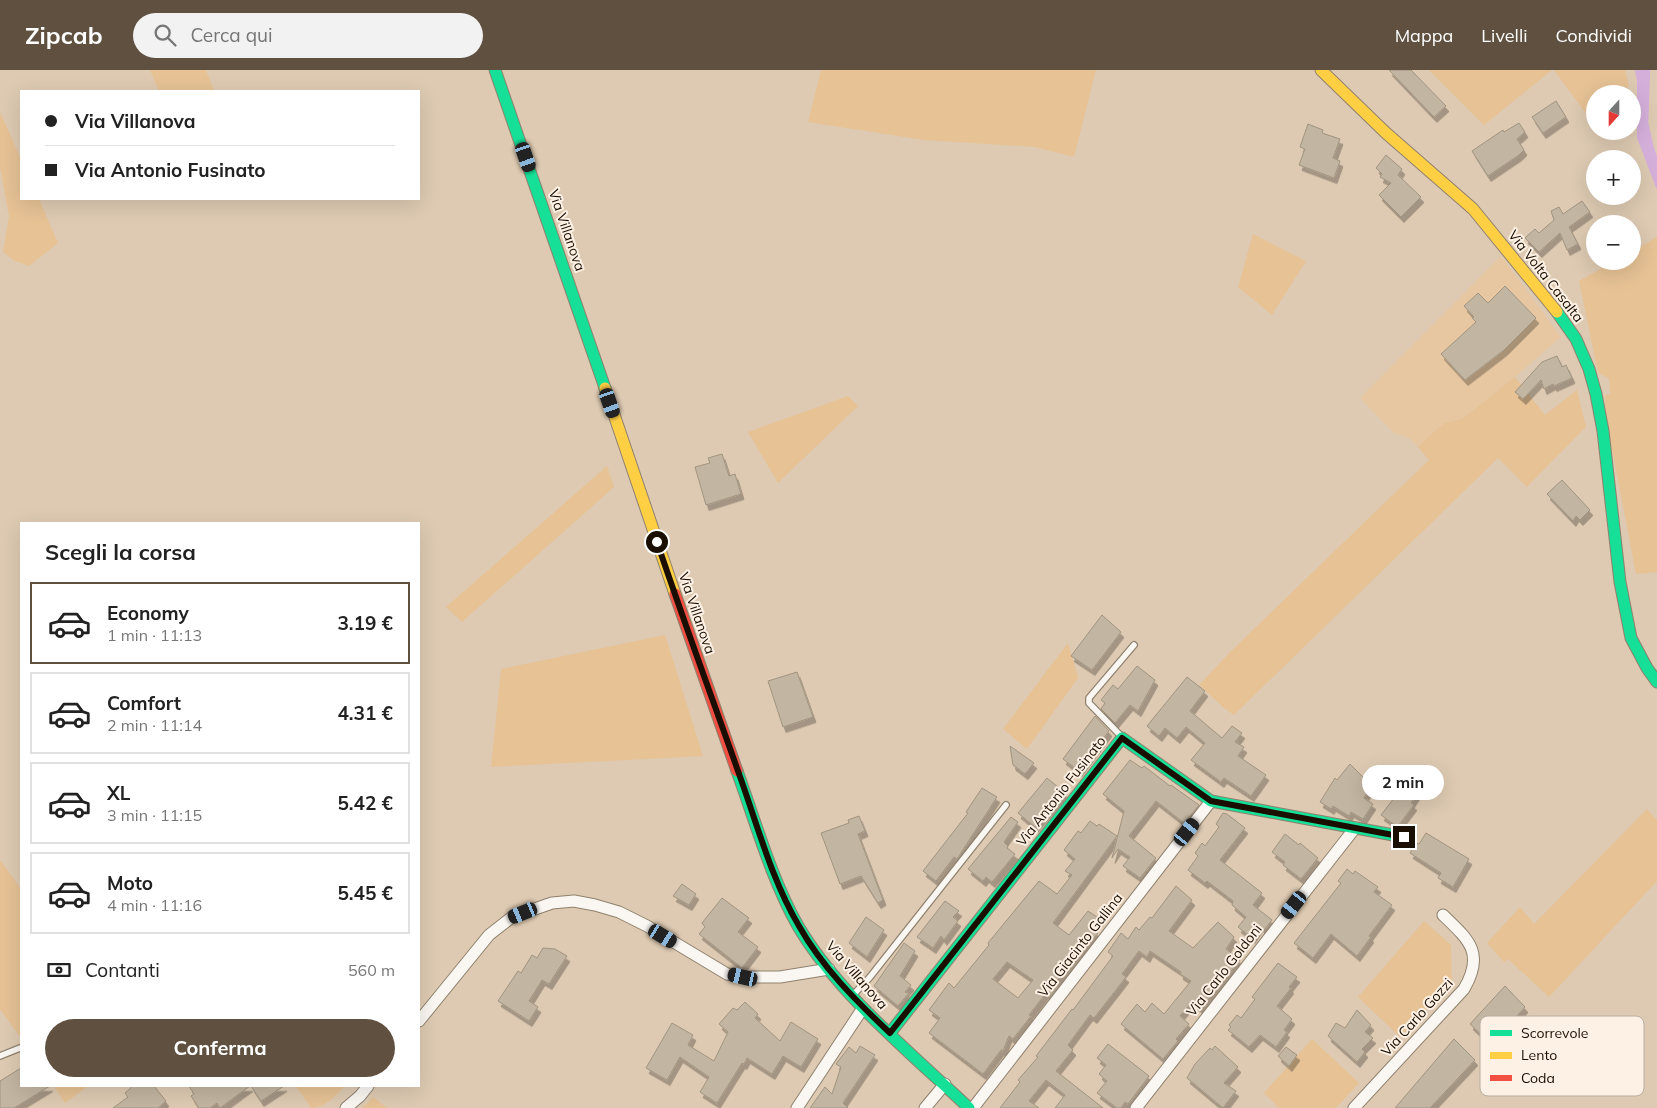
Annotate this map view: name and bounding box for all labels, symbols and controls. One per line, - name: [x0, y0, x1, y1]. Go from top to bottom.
- search box: [133, 13, 483, 58]
- text: Zipcab: [25, 20, 103, 50]
- icon: search: [151, 21, 179, 49]
- text: Cerca qui: [191, 23, 273, 47]
- text: Mappa: [1395, 24, 1453, 47]
- text: Livelli: [1481, 24, 1527, 47]
- text: Condividi: [1555, 24, 1632, 47]
- north arrow: [1586, 85, 1641, 140]
- map controls: [1586, 85, 1641, 270]
- text: Via Villanova: [75, 109, 195, 133]
- car: [514, 140, 537, 174]
- button: +: [1586, 150, 1641, 205]
- text: Via Antonio Fusinato: [75, 158, 266, 182]
- street label: Via Villanova: [545, 187, 589, 273]
- button: −: [1586, 215, 1641, 270]
- street label: Via Volta Casalta: [1504, 226, 1588, 326]
- car: [598, 386, 621, 420]
- route start: [646, 531, 668, 553]
- text: Scegli la corsa: [45, 538, 196, 566]
- street label: Via Villanova: [675, 570, 719, 656]
- icon: car: [47, 601, 92, 646]
- text: Economy: [107, 601, 189, 625]
- text: 3.19 €: [337, 611, 393, 635]
- text: 1 min · 11:13: [107, 625, 202, 645]
- icon: car: [47, 691, 92, 736]
- text: Comfort: [107, 691, 181, 715]
- text: 4.31 €: [337, 701, 393, 725]
- text: 2 min · 11:14: [107, 715, 202, 735]
- street label: Via Antonio Fusinato: [1012, 732, 1110, 850]
- callout: 2 min: [1363, 764, 1445, 800]
- text: 2 min: [1382, 772, 1424, 792]
- icon: car: [47, 781, 92, 826]
- text: XL: [107, 781, 130, 805]
- text: 5.42 €: [337, 791, 393, 815]
- text: 3 min · 11:15: [107, 805, 202, 825]
- car: [1171, 816, 1202, 848]
- route end: [1393, 826, 1415, 848]
- icon: car: [47, 871, 92, 916]
- text: Moto: [107, 871, 153, 895]
- text: 5.45 €: [337, 881, 393, 905]
- street label: Via Giacinto Gallina: [1034, 889, 1126, 1001]
- car: [1278, 889, 1309, 921]
- text: 4 min · 11:16: [107, 895, 202, 915]
- car: [506, 900, 539, 926]
- street label: Via Carlo Goldoni: [1182, 920, 1266, 1020]
- car: [646, 922, 679, 950]
- street label: Via Villanova: [822, 937, 892, 1013]
- icon: cash: [45, 956, 73, 984]
- text: Contanti: [85, 958, 160, 982]
- text: 560 m: [348, 960, 395, 980]
- car: [726, 966, 759, 988]
- street label: Via Carlo Gozzi: [1377, 974, 1457, 1060]
- legend: [1480, 1016, 1644, 1096]
- button: Conferma: [45, 1019, 395, 1077]
- text: Scorrevole: [1521, 1024, 1588, 1042]
- text: Lento: [1521, 1046, 1557, 1064]
- text: Coda: [1521, 1069, 1555, 1087]

